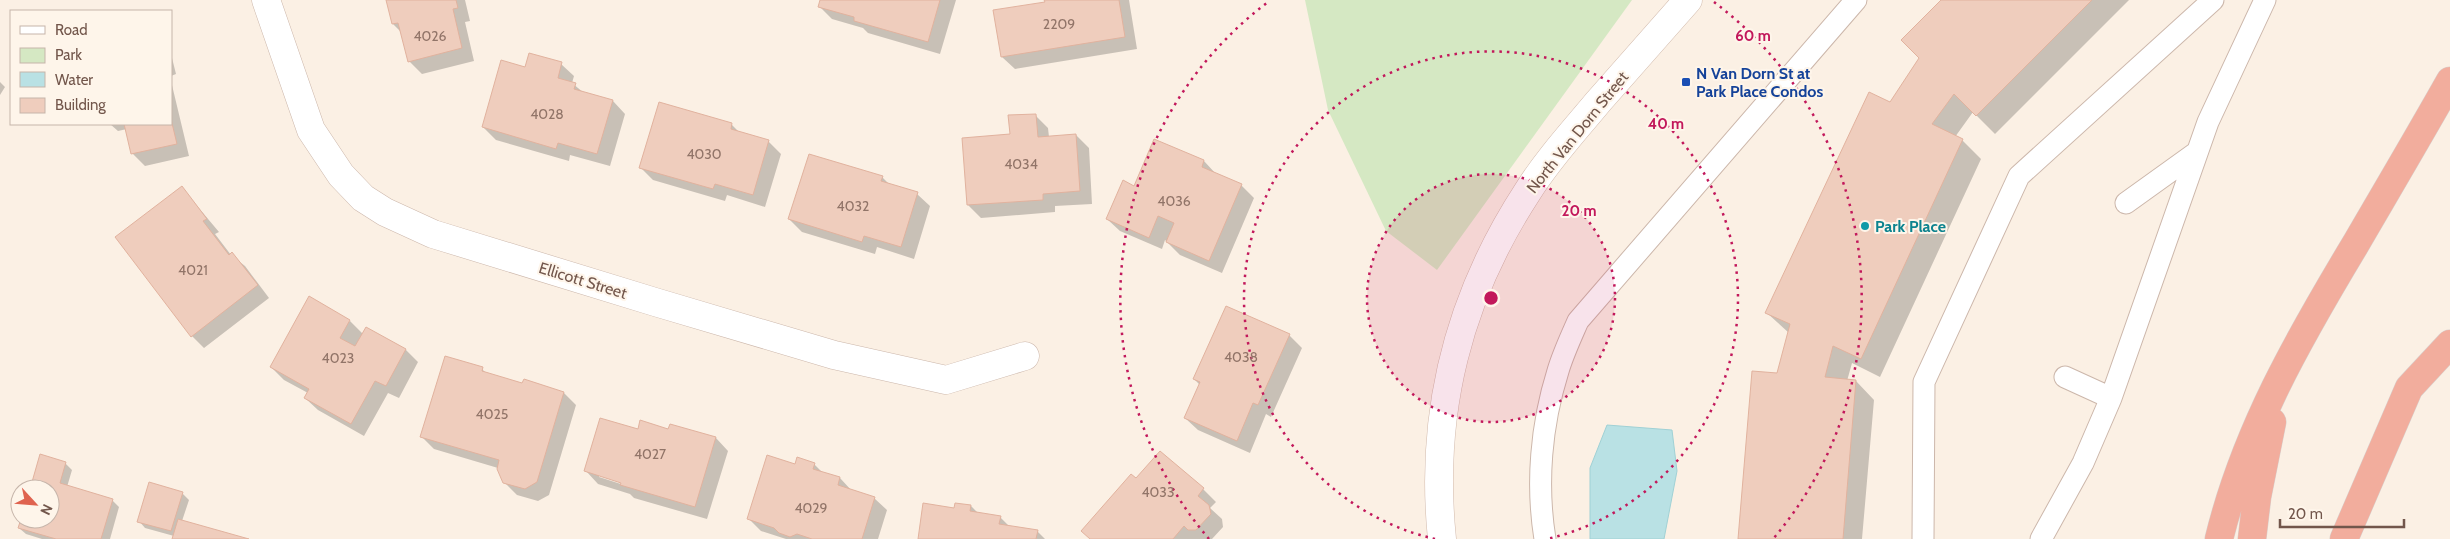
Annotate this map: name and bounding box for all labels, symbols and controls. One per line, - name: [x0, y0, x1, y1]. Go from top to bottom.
- legend: [10, 10, 172, 125]
- house number: 2209: [1043, 15, 1075, 33]
- text: Road: [55, 21, 88, 39]
- house number: 4026: [413, 27, 447, 45]
- text: 60 m: [1735, 27, 1771, 45]
- text: Park: [55, 46, 82, 64]
- place label: N Van Dorn St at Park Place Condos: [1696, 64, 1823, 101]
- street label: North Van Dorn Street: [1523, 67, 1633, 197]
- text: Water: [55, 71, 93, 89]
- marker: N Van Dorn St at Park Place Condos: [1680, 76, 1692, 88]
- text: Building: [55, 96, 106, 114]
- house number: 4028: [530, 105, 564, 123]
- text: 40 m: [1648, 115, 1684, 133]
- house number: 4030: [686, 145, 722, 163]
- house number: 4034: [1004, 155, 1038, 173]
- house number: 4036: [1157, 192, 1191, 210]
- house number: 4032: [837, 197, 869, 215]
- text: 20 m: [1562, 202, 1596, 220]
- place label: Park Place: [1875, 217, 1946, 236]
- marker: Park Place: [1859, 220, 1871, 232]
- street label: Ellicott Street: [536, 258, 630, 303]
- house number: 4021: [178, 261, 208, 279]
- centre of rings: [1482, 289, 1500, 307]
- house number: 4038: [1224, 348, 1258, 366]
- house number: 4023: [322, 349, 354, 367]
- house number: 4025: [476, 405, 508, 423]
- house number: 4027: [634, 445, 666, 463]
- north arrow: [10, 479, 60, 529]
- house number: 4033: [1141, 483, 1175, 501]
- scale bar: [2280, 496, 2404, 528]
- house number: 4029: [794, 499, 828, 517]
- text: N: [36, 501, 57, 518]
- text: 20 m: [2288, 505, 2323, 523]

